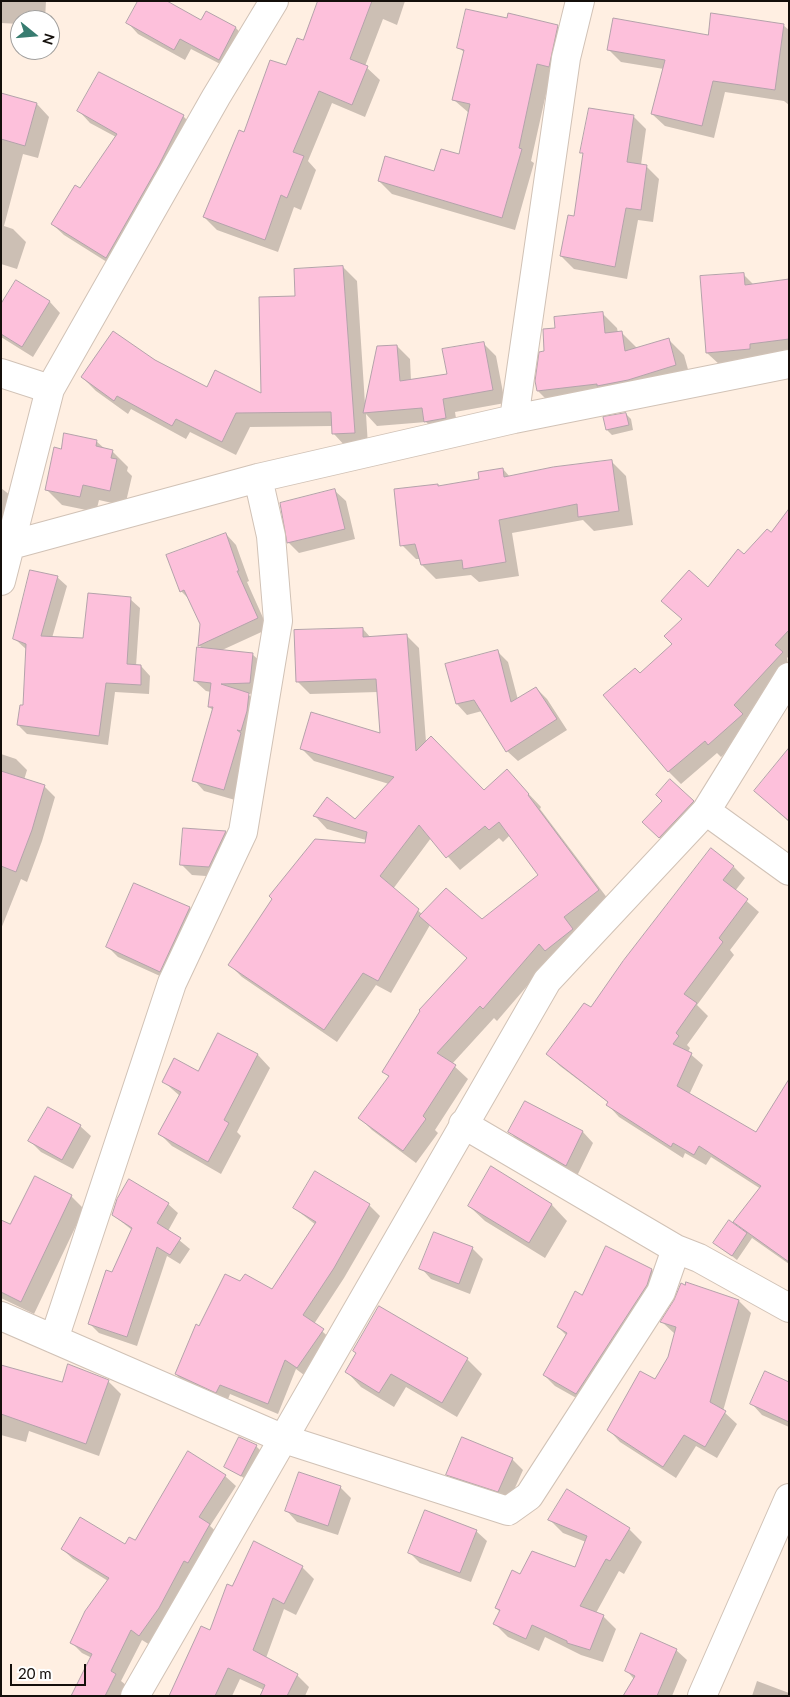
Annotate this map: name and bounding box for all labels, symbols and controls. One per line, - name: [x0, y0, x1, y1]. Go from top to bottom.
- north arrow: [10, 10, 60, 60]
- text: N: [39, 32, 59, 47]
- scale bar: [12, 1654, 89, 1686]
- text: 20 m: [18, 1664, 52, 1682]

